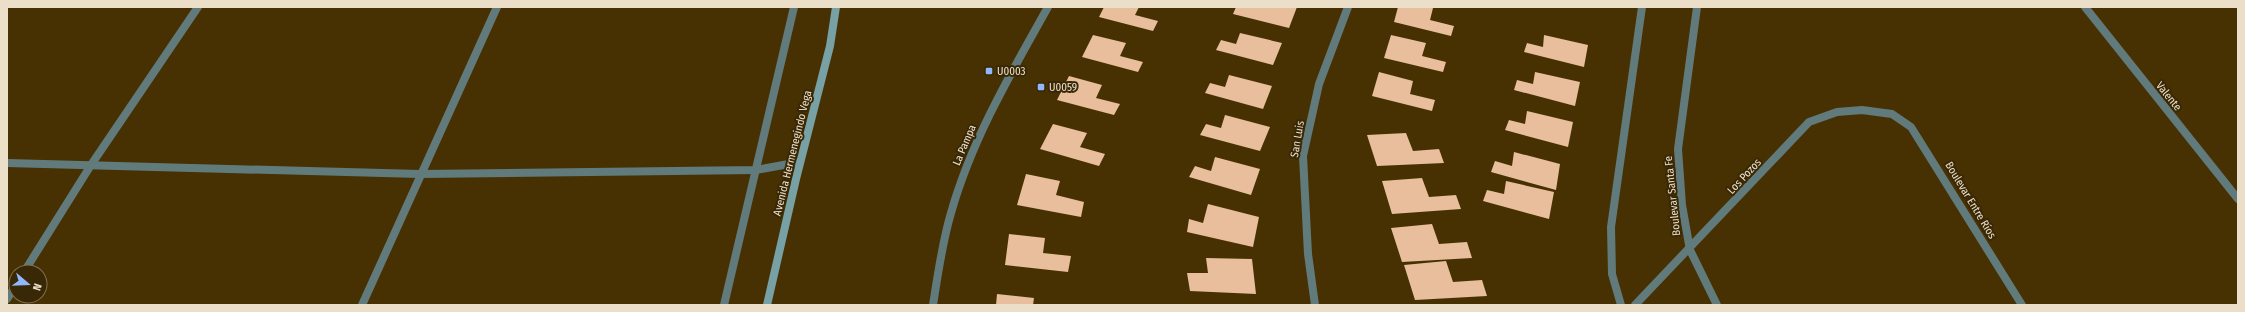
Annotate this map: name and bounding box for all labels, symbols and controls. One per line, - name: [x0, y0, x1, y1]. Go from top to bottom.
- place label: U0003: [997, 65, 1026, 78]
- marker: U0003: [984, 66, 994, 76]
- street label: Valente: [2153, 79, 2184, 113]
- place label: U0059: [1049, 81, 1077, 94]
- marker: U0059: [1036, 82, 1046, 92]
- street label: Avenida Hermenegindo Vega: [771, 89, 814, 217]
- street label: San Luis: [1288, 119, 1307, 159]
- street label: La Pampa: [950, 123, 979, 168]
- street label: Boulevar Santa Fe: [1662, 155, 1683, 237]
- street label: Los Pozos: [1725, 156, 1764, 197]
- street label: Boulevar Entre Ríos: [1942, 159, 1999, 241]
- north arrow: [8, 264, 48, 304]
- text: N: [30, 282, 44, 292]

